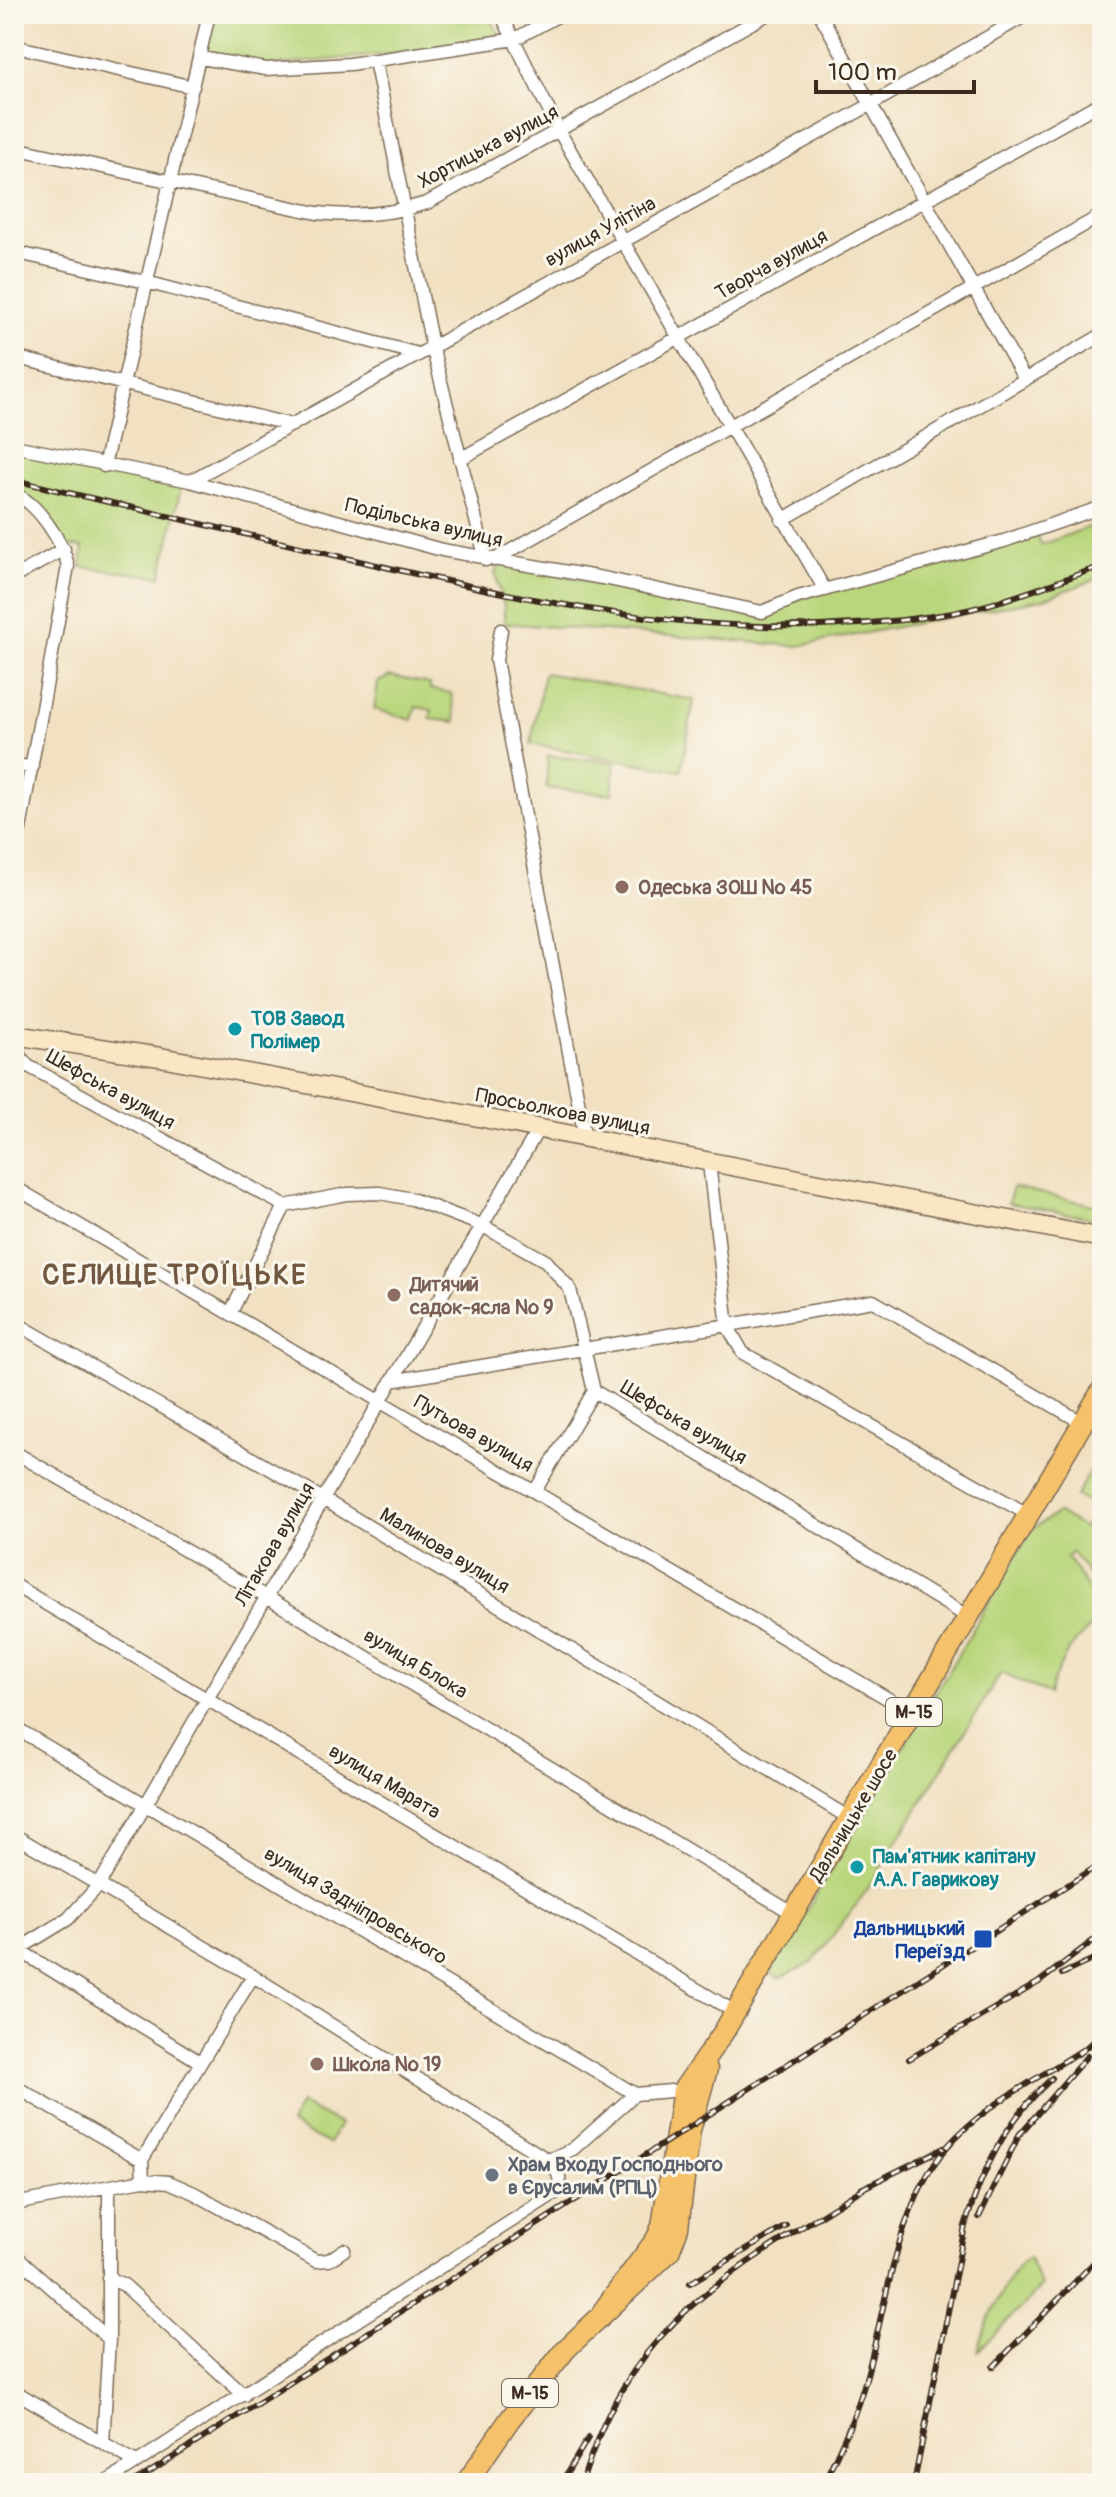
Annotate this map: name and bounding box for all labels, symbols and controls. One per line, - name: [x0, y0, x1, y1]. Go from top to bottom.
- scale bar: [816, 44, 974, 94]
- text: 100 m: [828, 58, 897, 87]
- street label: Хортицька вулиця: [414, 99, 563, 194]
- street label: вулиця Улітіна: [540, 191, 660, 272]
- street label: Творча вулиця: [711, 223, 832, 306]
- street label: Подільська вулиця: [343, 492, 505, 553]
- place label: Одеська ЗОШ № 45: [638, 875, 812, 900]
- marker: Одеська ЗОШ № 45: [613, 878, 631, 896]
- place label: ТОВ Завод Полімер: [250, 1006, 345, 1054]
- marker: ТОВ Завод Полімер: [226, 1020, 244, 1038]
- street label: Шефська вулиця: [42, 1044, 180, 1135]
- street label: Просьолкова вулиця: [474, 1082, 652, 1141]
- district label: СЕЛИЩЕ ТРОЇЦЬКЕ: [42, 1258, 308, 1293]
- place label: Дитячий садок-ясла № 9: [409, 1272, 554, 1320]
- marker: Дитячий садок-ясла № 9: [385, 1286, 403, 1304]
- street label: Шефська вулиця: [616, 1375, 752, 1470]
- street label: Путьова вулиця: [410, 1389, 538, 1478]
- street label: Літакова вулиця: [228, 1478, 320, 1612]
- street label: Малинова вулиця: [375, 1502, 514, 1599]
- street label: вулиця Блока: [359, 1623, 472, 1704]
- road number: М-15: [886, 1698, 942, 1726]
- street label: вулиця Марата: [324, 1738, 445, 1825]
- street label: Дальницьке шосе: [803, 1744, 903, 1887]
- street label: вулиця Задніпровського: [260, 1841, 452, 1970]
- place label: Пам'ятник капітану А.А. Гаврикову: [873, 1844, 1036, 1892]
- marker: Пам'ятник капітану А.А. Гаврикову: [848, 1858, 866, 1876]
- place label: Дальницький Переїзд: [854, 1916, 966, 1964]
- marker: Дальницький Переїзд: [972, 1928, 994, 1950]
- place label: Школа № 19: [332, 2052, 441, 2077]
- marker: Школа № 19: [308, 2055, 326, 2073]
- place label: Храм Входу Господнього в Єрусалим (РПЦ): [508, 2152, 723, 2200]
- marker: Храм Входу Господнього в Єрусалим (РПЦ): [483, 2166, 501, 2184]
- road number: М-15: [502, 2379, 558, 2407]

